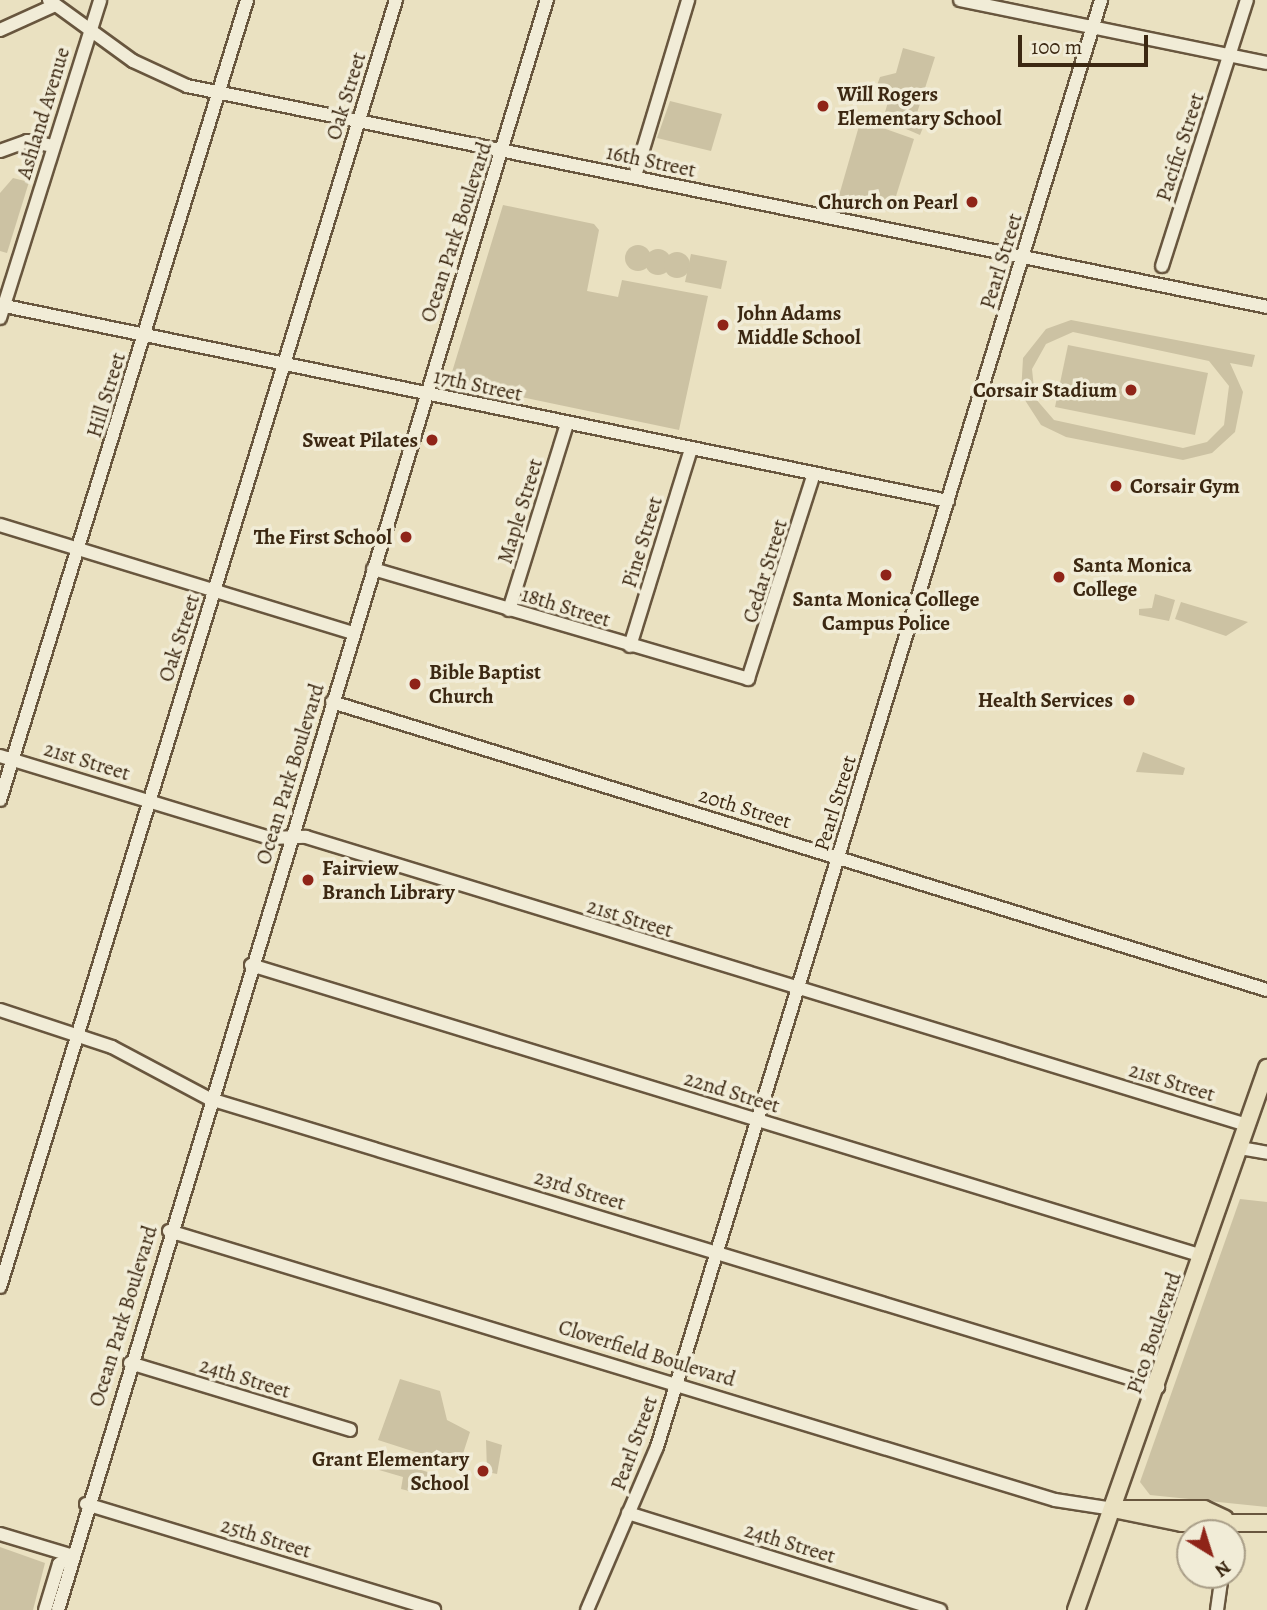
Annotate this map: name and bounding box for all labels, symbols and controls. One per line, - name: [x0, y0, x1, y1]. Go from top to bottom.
- scale bar: [1022, 21, 1152, 65]
- text: 100 m: [1031, 33, 1082, 61]
- street label: Ashland Avenue: [11, 44, 75, 182]
- street label: Oak Street: [321, 49, 371, 143]
- place label: Will Rogers Elementary School: [837, 81, 1002, 131]
- street label: Pacific Street: [1151, 89, 1209, 205]
- marker: Will Rogers Elementary School: [815, 98, 831, 114]
- street label: Ocean Park Boulevard: [415, 139, 497, 325]
- street label: 16th Street: [604, 139, 698, 183]
- place label: Church on Pearl: [818, 189, 958, 215]
- marker: Church on Pearl: [964, 194, 980, 210]
- street label: Pearl Street: [975, 210, 1027, 312]
- place label: John Adams Middle School: [737, 300, 861, 350]
- marker: John Adams Middle School: [715, 317, 731, 333]
- street label: Hill Street: [81, 349, 131, 441]
- street label: 17th Street: [431, 363, 525, 407]
- place label: Corsair Stadium: [973, 377, 1117, 403]
- marker: Corsair Stadium: [1123, 382, 1139, 398]
- place label: Sweat Pilates: [302, 427, 418, 453]
- marker: Sweat Pilates: [424, 432, 440, 448]
- street label: Maple Street: [492, 455, 548, 567]
- place label: Corsair Gym: [1130, 473, 1240, 499]
- marker: Corsair Gym: [1108, 478, 1124, 494]
- street label: Pine Street: [616, 493, 668, 591]
- street label: Cedar Street: [737, 516, 793, 626]
- place label: The First School: [254, 524, 392, 550]
- marker: The First School: [398, 529, 414, 545]
- place label: Santa Monica College: [1073, 552, 1192, 602]
- marker: Santa Monica College Campus Police: [878, 567, 894, 583]
- marker: Santa Monica College: [1051, 569, 1067, 585]
- street label: 18th Street: [519, 582, 613, 632]
- place label: Santa Monica College Campus Police: [793, 586, 979, 636]
- street label: Oak Street: [153, 591, 205, 685]
- place label: Bible Baptist Church: [429, 659, 541, 709]
- marker: Bible Baptist Church: [407, 676, 423, 692]
- street label: Ocean Park Boulevard: [250, 680, 330, 868]
- place label: Health Services: [978, 687, 1113, 713]
- marker: Health Services: [1119, 690, 1139, 710]
- street label: 21st Street: [41, 736, 133, 786]
- street label: Pearl Street: [809, 752, 861, 854]
- street label: 20th Street: [696, 782, 794, 834]
- place label: Fairview Branch Library: [322, 855, 455, 905]
- marker: Fairview Branch Library: [300, 872, 316, 888]
- street label: 21st Street: [584, 893, 676, 943]
- street label: 21st Street: [1126, 1057, 1218, 1107]
- street label: 22nd Street: [681, 1066, 783, 1118]
- street label: 23rd Street: [532, 1164, 628, 1216]
- street label: Ocean Park Boulevard: [83, 1222, 163, 1410]
- street label: Pico Boulevard: [1121, 1269, 1187, 1397]
- street label: Cloverfield Boulevard: [555, 1314, 739, 1392]
- street label: 24th Street: [197, 1352, 293, 1404]
- street label: Pearl Street: [605, 1392, 663, 1494]
- place label: Grant Elementary School: [312, 1446, 469, 1496]
- marker: Grant Elementary School: [475, 1463, 491, 1479]
- street label: 25th Street: [218, 1512, 314, 1564]
- street label: 24th Street: [742, 1517, 838, 1569]
- north arrow: [1176, 1519, 1246, 1589]
- text: N: [1209, 1554, 1236, 1583]

